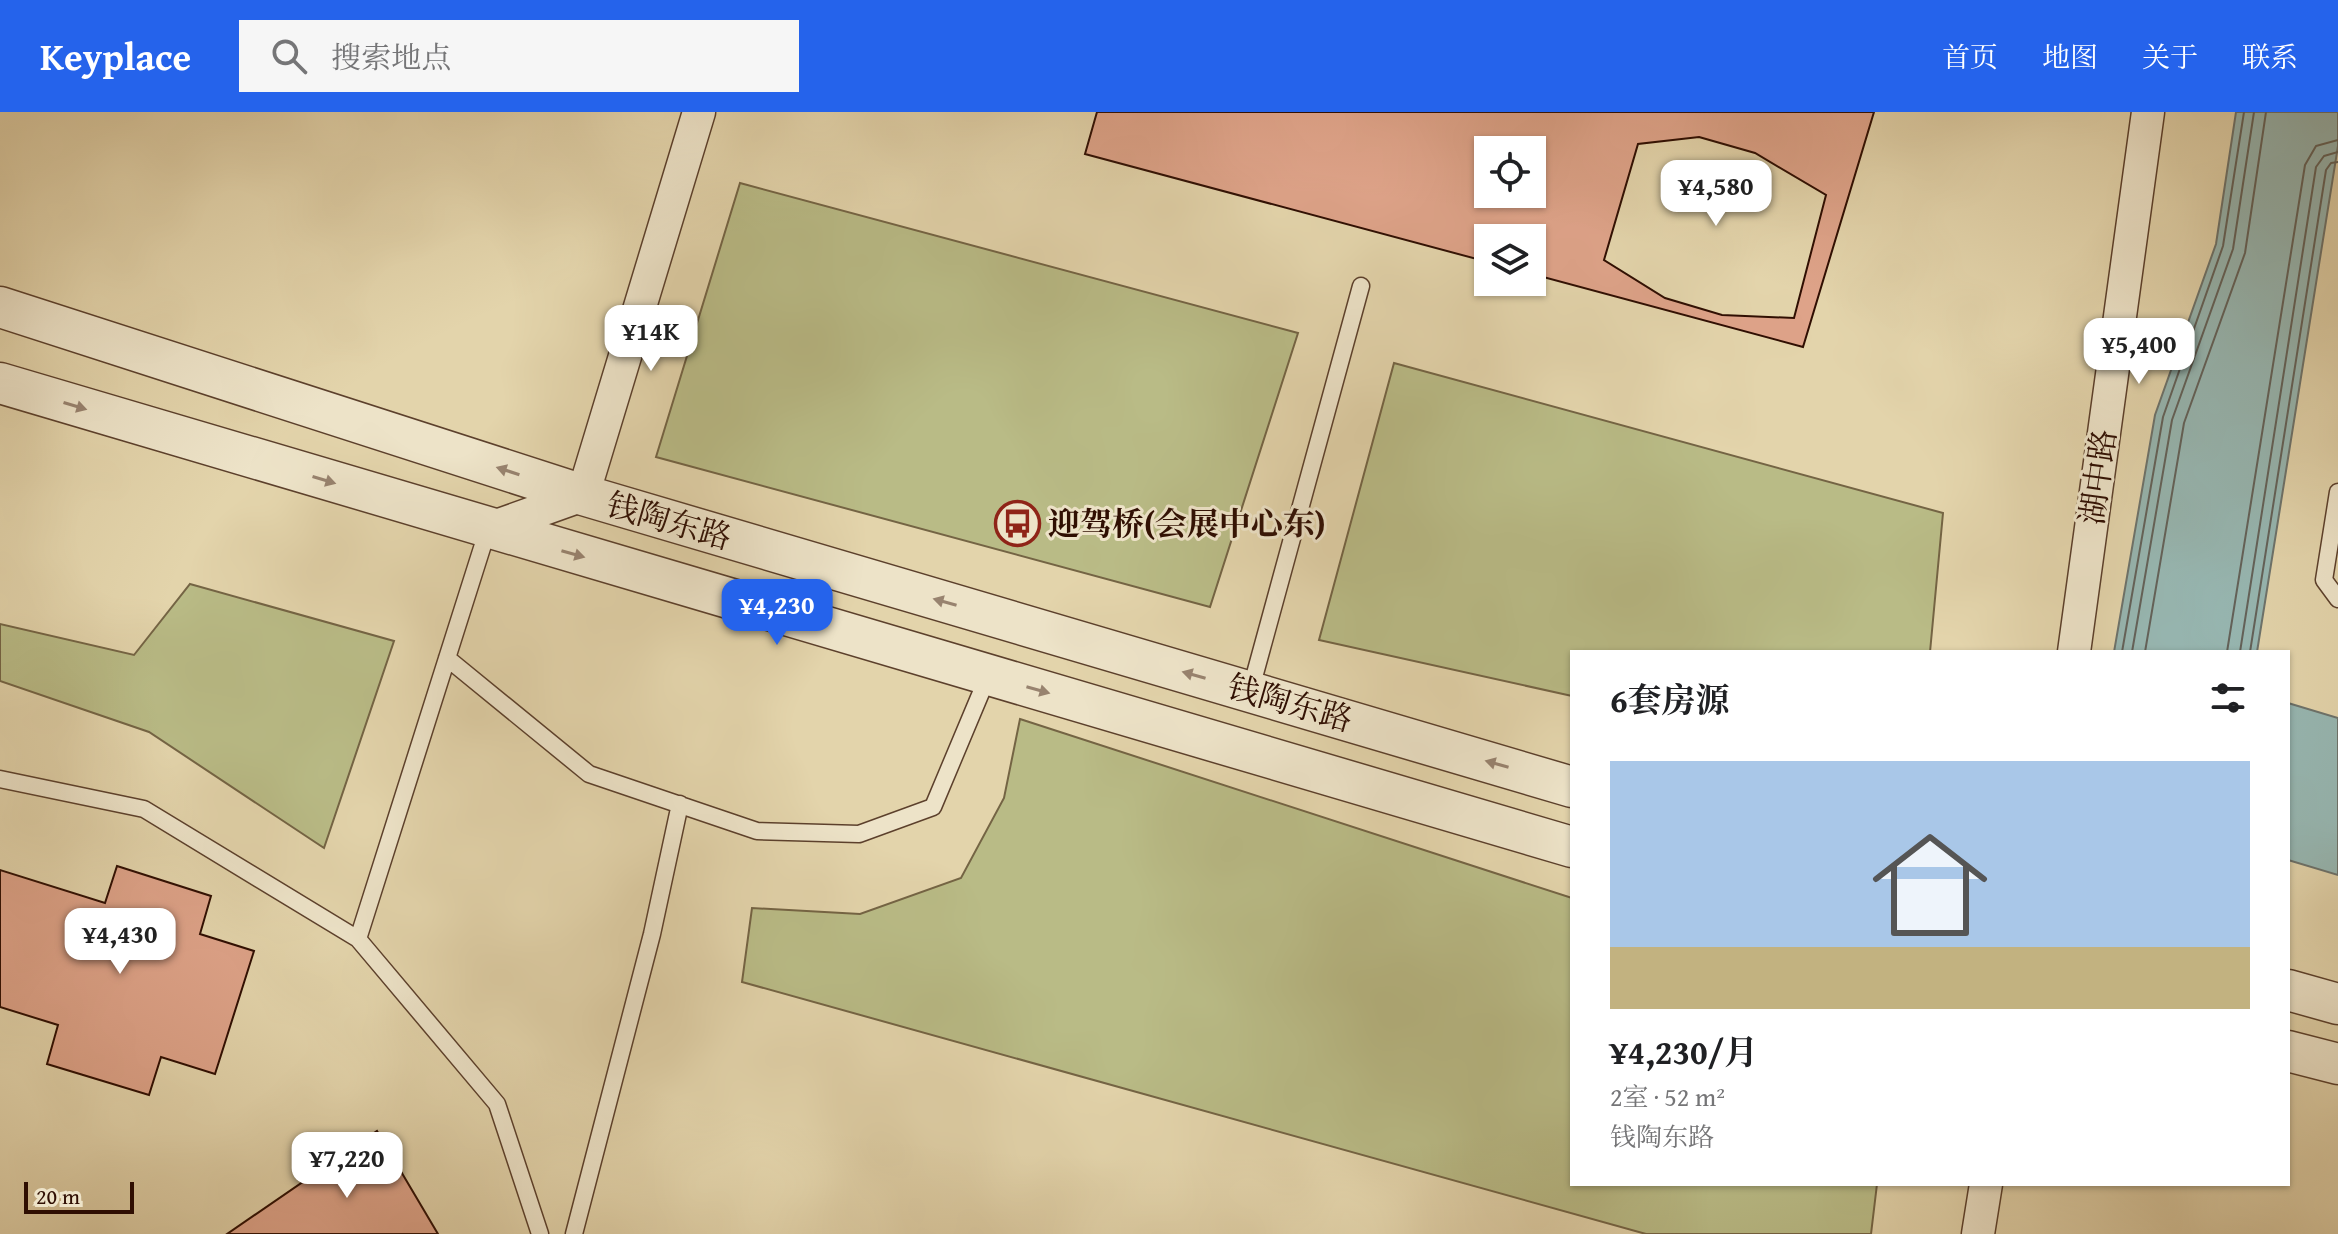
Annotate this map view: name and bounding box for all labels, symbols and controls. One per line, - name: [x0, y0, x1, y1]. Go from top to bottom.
- search box: [239, 20, 799, 92]
- text: Keyplace: [40, 28, 191, 84]
- icon: search: [267, 34, 311, 78]
- text: 搜索地点: [331, 35, 451, 79]
- text: 首页: [1942, 36, 1998, 77]
- text: 地图: [2042, 36, 2098, 77]
- text: 关于: [2142, 36, 2198, 77]
- text: 联系: [2242, 36, 2298, 77]
- map controls: [1474, 136, 1546, 296]
- button: locate: [1474, 136, 1546, 208]
- pin: ¥4,580: [1651, 160, 1781, 228]
- text: ¥4,580: [1679, 166, 1753, 205]
- button: layers: [1474, 224, 1546, 296]
- pin: ¥14K: [604, 305, 698, 373]
- text: ¥14K: [623, 311, 679, 350]
- pin: ¥5,400: [2074, 318, 2204, 386]
- text: ¥5,400: [2102, 324, 2176, 363]
- one-way arrow: [63, 400, 87, 413]
- street label: 湖中路: [2068, 426, 2127, 528]
- one-way arrow: [495, 464, 519, 477]
- one-way arrow: [312, 474, 336, 487]
- street label: 钱陶东路: [601, 480, 737, 561]
- bus stop icon: 迎驾桥(会展中心东): [993, 500, 1041, 548]
- place label: 迎驾桥(会展中心东): [1048, 500, 1326, 547]
- one-way arrow: [562, 548, 586, 561]
- pin: ¥4,230: [712, 579, 842, 647]
- text: ¥4,230: [740, 585, 814, 624]
- one-way arrow: [932, 595, 956, 608]
- street label: 钱陶东路: [1222, 662, 1358, 743]
- one-way arrow: [1182, 668, 1206, 681]
- text: 6套房源: [1610, 675, 1730, 724]
- icon: filters: [2206, 676, 2250, 720]
- one-way arrow: [1026, 684, 1050, 697]
- one-way arrow: [1485, 758, 1510, 770]
- icon: home: [1858, 813, 2002, 957]
- pin: ¥4,430: [55, 908, 185, 976]
- text: ¥4,430: [83, 914, 157, 953]
- text: ¥4,230/月: [1610, 1027, 1758, 1076]
- text: 2室 · 52 m²: [1610, 1077, 1725, 1116]
- text: 钱陶东路: [1610, 1117, 1714, 1156]
- pin: ¥7,220: [282, 1132, 412, 1200]
- text: ¥7,220: [310, 1138, 384, 1177]
- scale bar: [24, 1178, 134, 1214]
- text: 20 m: [36, 1180, 80, 1212]

